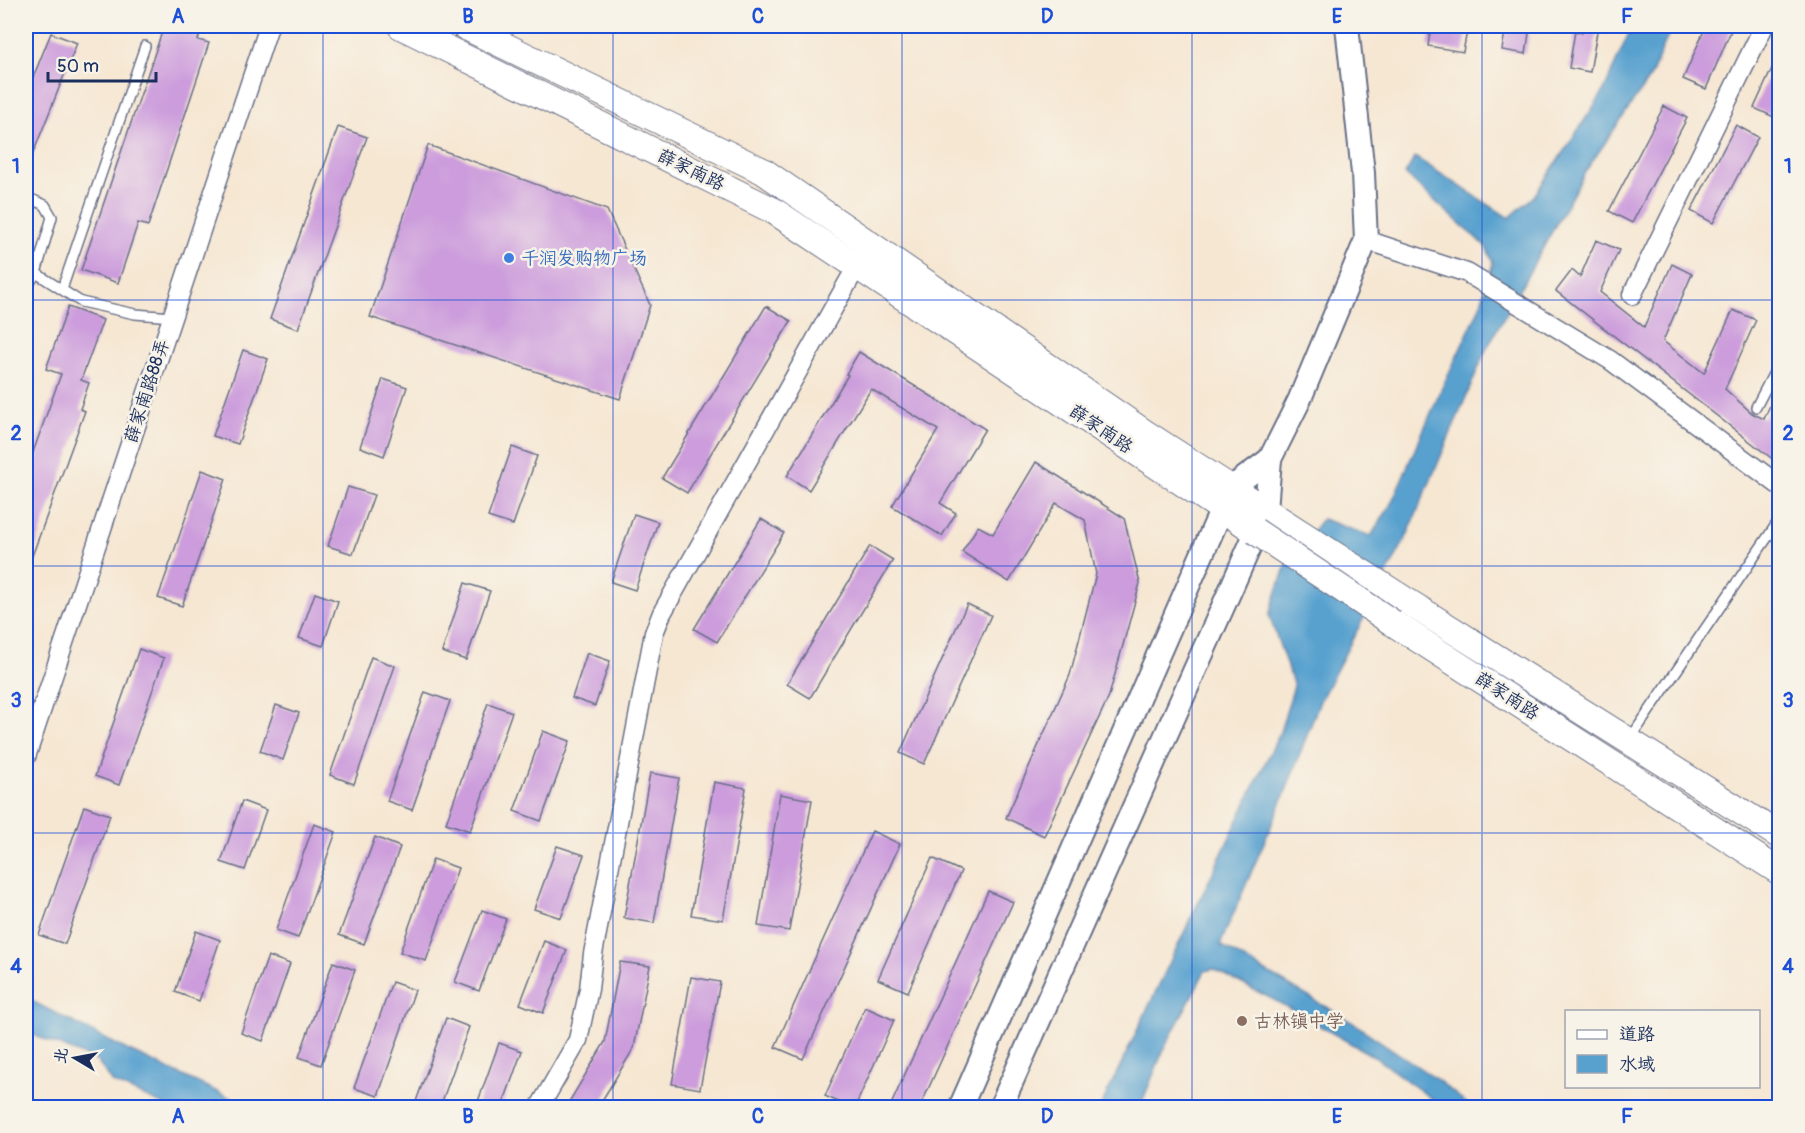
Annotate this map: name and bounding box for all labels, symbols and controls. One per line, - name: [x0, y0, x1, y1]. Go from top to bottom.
- text: A: [172, 4, 185, 29]
- text: B: [462, 4, 474, 29]
- text: C: [752, 4, 764, 29]
- text: D: [1041, 4, 1054, 29]
- text: E: [1332, 4, 1343, 29]
- text: F: [1621, 4, 1633, 29]
- scale bar: [48, 45, 156, 83]
- text: 50 m: [57, 55, 99, 78]
- street label: 薛家南路: [654, 144, 728, 196]
- text: 1: [12, 154, 20, 179]
- text: 1: [1784, 154, 1792, 179]
- place label: 千润发购物广场: [521, 247, 647, 270]
- marker: 千润发购物广场: [502, 251, 516, 265]
- street label: 薛家南路88弄: [119, 336, 175, 446]
- street label: 薛家南路: [1065, 399, 1137, 459]
- text: 2: [10, 421, 22, 446]
- text: 2: [1782, 421, 1794, 446]
- street label: 薛家南路: [1471, 667, 1543, 725]
- text: 3: [10, 688, 22, 713]
- text: 3: [1782, 688, 1794, 713]
- text: 4: [10, 954, 22, 979]
- text: 4: [1782, 954, 1794, 979]
- place label: 古林镇中学: [1254, 1010, 1344, 1033]
- legend: [1565, 1010, 1760, 1088]
- marker: 古林镇中学: [1235, 1014, 1249, 1028]
- text: 道路: [1619, 1023, 1655, 1046]
- north arrow: [45, 1028, 105, 1088]
- text: 北: [50, 1046, 72, 1065]
- text: 水域: [1619, 1053, 1655, 1076]
- text: A: [172, 1104, 185, 1129]
- text: B: [462, 1104, 474, 1129]
- text: C: [752, 1104, 764, 1129]
- text: D: [1041, 1104, 1054, 1129]
- text: E: [1332, 1104, 1343, 1129]
- text: F: [1621, 1104, 1633, 1129]

